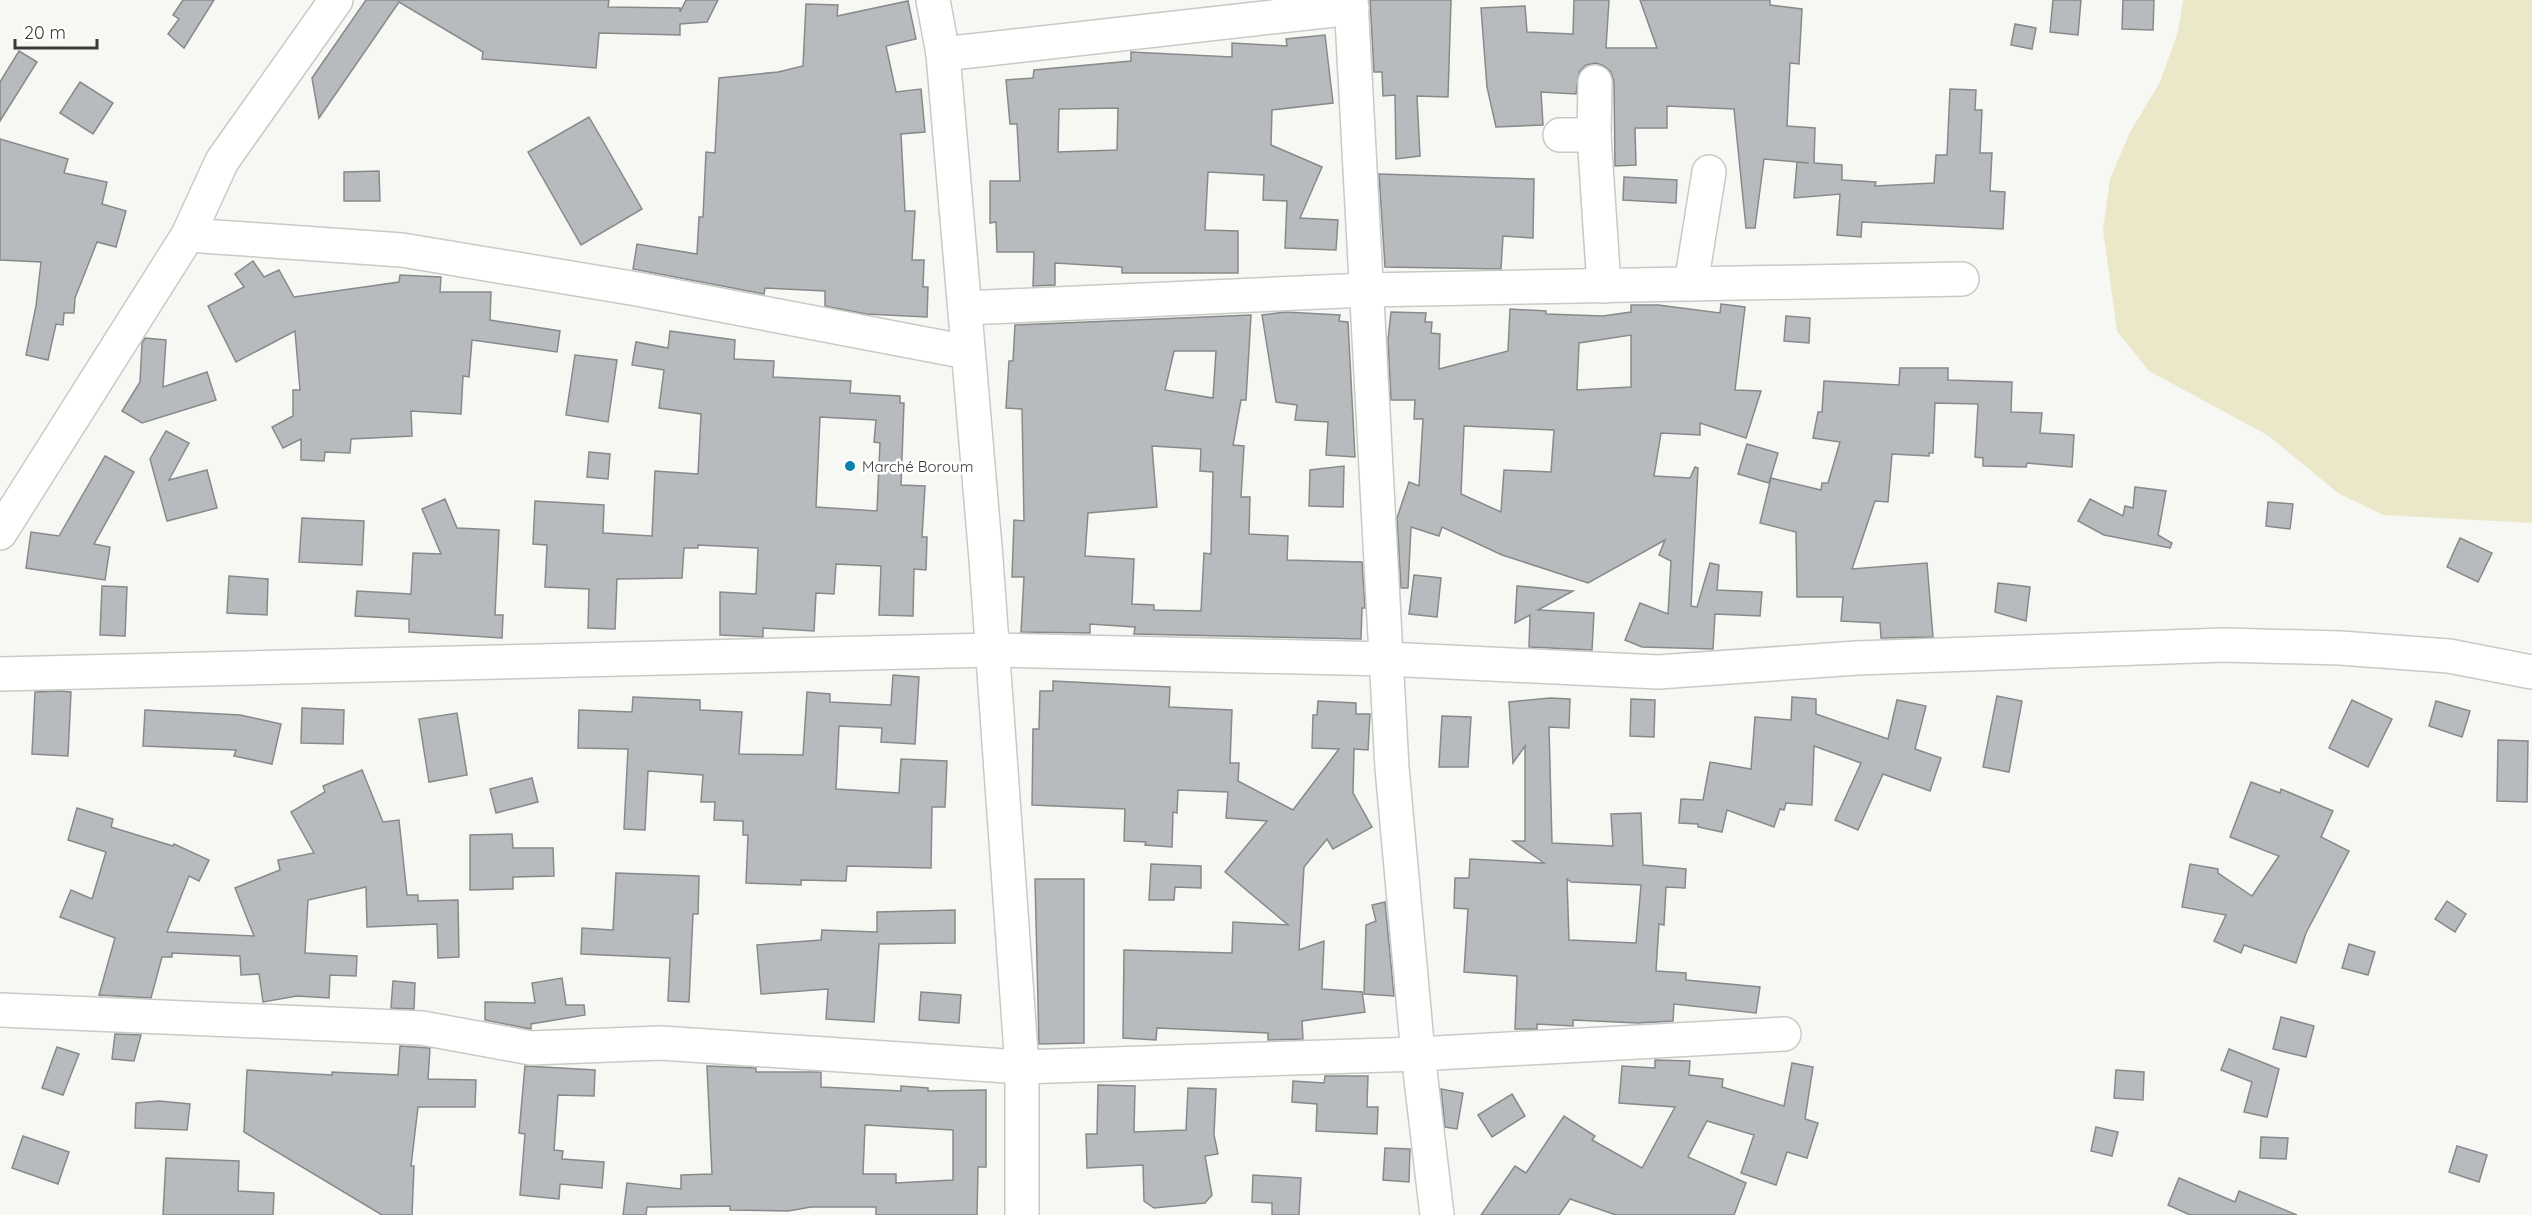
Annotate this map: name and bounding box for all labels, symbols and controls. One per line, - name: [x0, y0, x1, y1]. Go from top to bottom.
- scale bar: [15, 12, 98, 50]
- text: 20 m: [24, 21, 66, 44]
- place label: Marché Boroum: [862, 457, 973, 476]
- marker: Marché Boroum: [843, 459, 857, 473]

